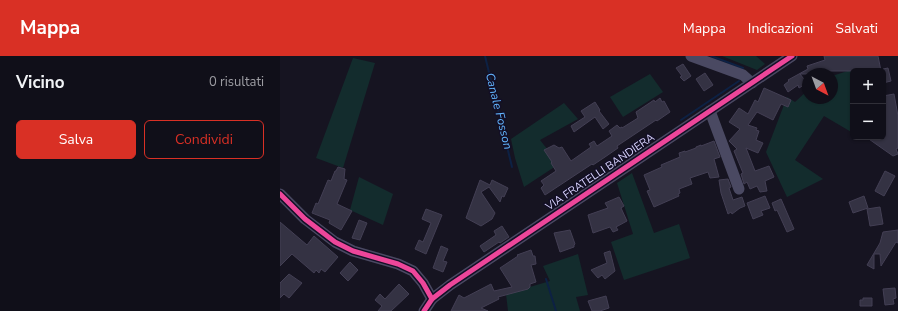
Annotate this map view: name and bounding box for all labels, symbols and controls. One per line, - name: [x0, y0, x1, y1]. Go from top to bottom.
- text: Mappa: [20, 15, 80, 41]
- text: Mappa: [683, 19, 726, 38]
- text: Indicazioni: [748, 19, 813, 38]
- text: Salvati: [835, 19, 878, 38]
- north arrow: [802, 68, 838, 104]
- map controls: [850, 68, 886, 140]
- button: +: [850, 68, 886, 104]
- text: Vicino: [16, 71, 65, 94]
- water label: Canale Fosson: [482, 71, 516, 151]
- text: 0 risultati: [209, 73, 264, 91]
- button: −: [850, 104, 886, 140]
- button: Salva: [16, 120, 136, 159]
- button: Condividi: [144, 120, 264, 159]
- street label: VIA FRATELLI BANDIERA: [542, 130, 657, 215]

